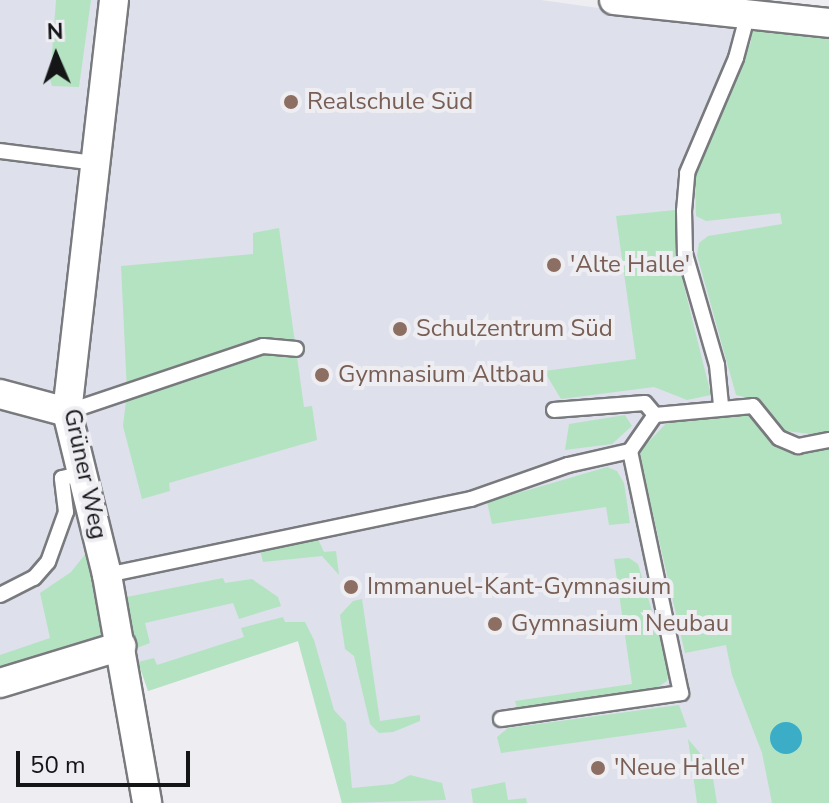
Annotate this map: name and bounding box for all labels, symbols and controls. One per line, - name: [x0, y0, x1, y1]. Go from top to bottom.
- north arrow: [16, 16, 96, 96]
- text: N: [46, 17, 64, 47]
- place label: Realschule Süd: [307, 88, 473, 116]
- marker: Realschule Süd: [282, 93, 300, 111]
- place label: 'Alte Halle': [570, 251, 690, 279]
- marker: 'Alte Halle': [545, 256, 563, 274]
- place label: Schulzentrum Süd: [416, 315, 613, 343]
- marker: Schulzentrum Süd: [391, 320, 409, 338]
- place label: Gymnasium Altbau: [338, 361, 545, 389]
- marker: Gymnasium Altbau: [313, 366, 331, 384]
- street label: Grüner Weg: [57, 406, 113, 542]
- place label: Immanuel-Kant-Gymnasium: [367, 573, 671, 601]
- marker: Immanuel-Kant-Gymnasium: [342, 578, 360, 596]
- place label: Gymnasium Neubau: [511, 610, 729, 638]
- marker: Gymnasium Neubau: [486, 615, 504, 633]
- scale bar: [20, 735, 194, 785]
- text: 50 m: [30, 749, 86, 781]
- place label: 'Neue Halle': [614, 754, 745, 782]
- marker: 'Neue Halle': [589, 759, 607, 777]

